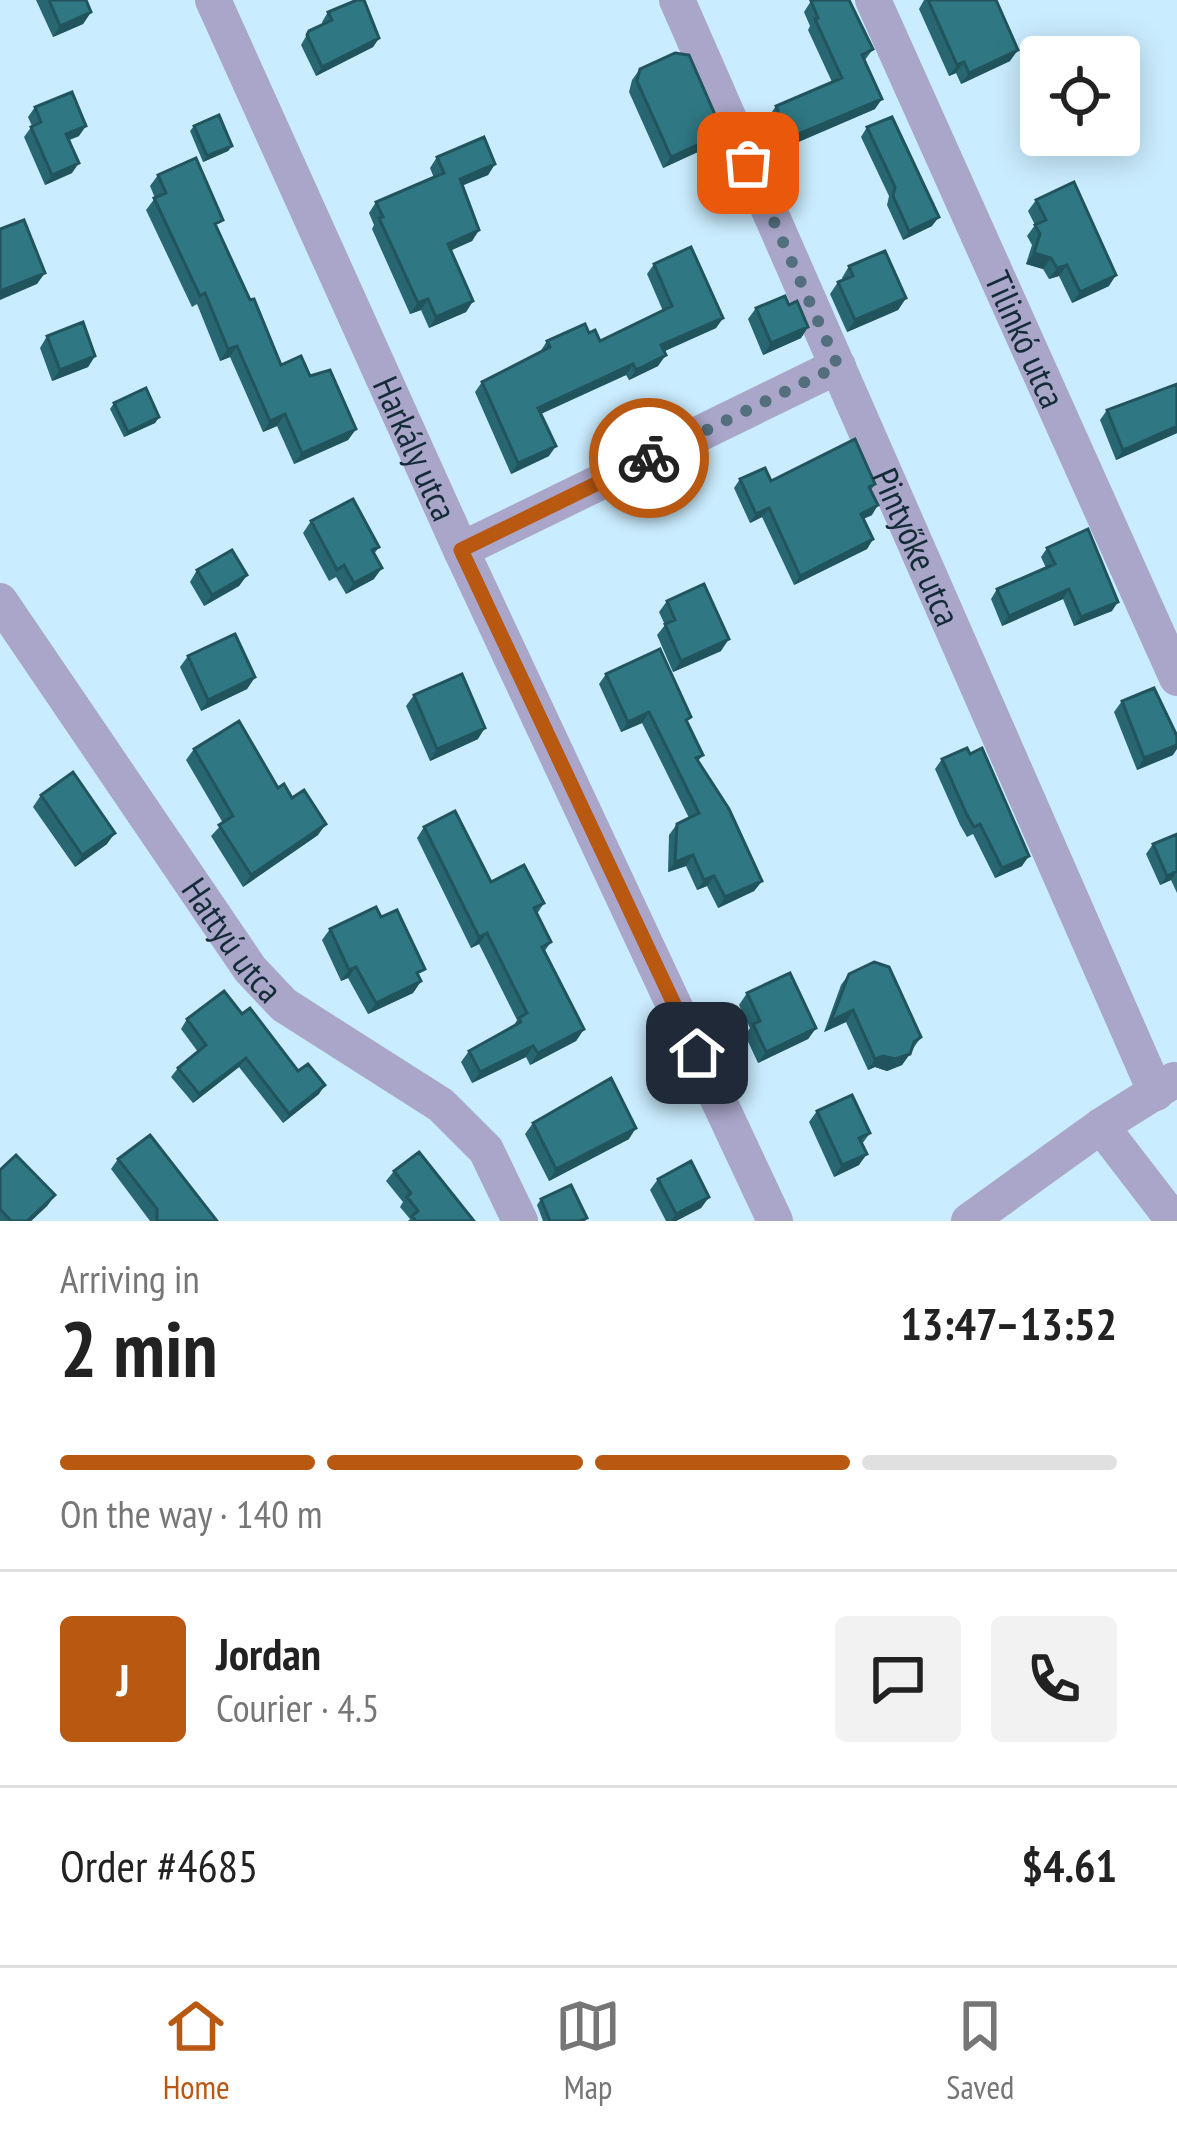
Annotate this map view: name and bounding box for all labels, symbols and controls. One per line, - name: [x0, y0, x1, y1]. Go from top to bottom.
- map controls: [1020, 36, 1140, 156]
- button: locate: [1020, 36, 1140, 156]
- pin: [697, 112, 799, 214]
- icon: bag: [715, 130, 781, 196]
- street label: Tilinkó utca: [975, 263, 1077, 415]
- street label: Harkály utca: [363, 369, 469, 528]
- courier: [589, 398, 709, 518]
- icon: bike: [616, 425, 682, 491]
- street label: Pintyőke utca: [862, 461, 972, 633]
- street label: Hattyú utca: [172, 869, 293, 1012]
- pin: [646, 1002, 748, 1104]
- icon: home: [664, 1020, 730, 1086]
- text: Arriving in: [60, 1253, 200, 1304]
- text: 13:47–13:52: [900, 1294, 1117, 1352]
- text: 2 min: [60, 1298, 218, 1399]
- text: On the way · 140 m: [60, 1488, 322, 1539]
- button: chat: [835, 1616, 961, 1742]
- button: phone: [991, 1616, 1117, 1742]
- text: Jordan: [216, 1624, 321, 1682]
- text: J: [116, 1650, 130, 1708]
- text: Courier · 4.5: [216, 1682, 379, 1733]
- text: Order #4685: [60, 1836, 258, 1894]
- text: $4.61: [1021, 1836, 1117, 1894]
- tab: Home: [163, 1993, 230, 2108]
- tab: Map: [555, 1993, 621, 2108]
- tab: Saved: [946, 1993, 1014, 2108]

